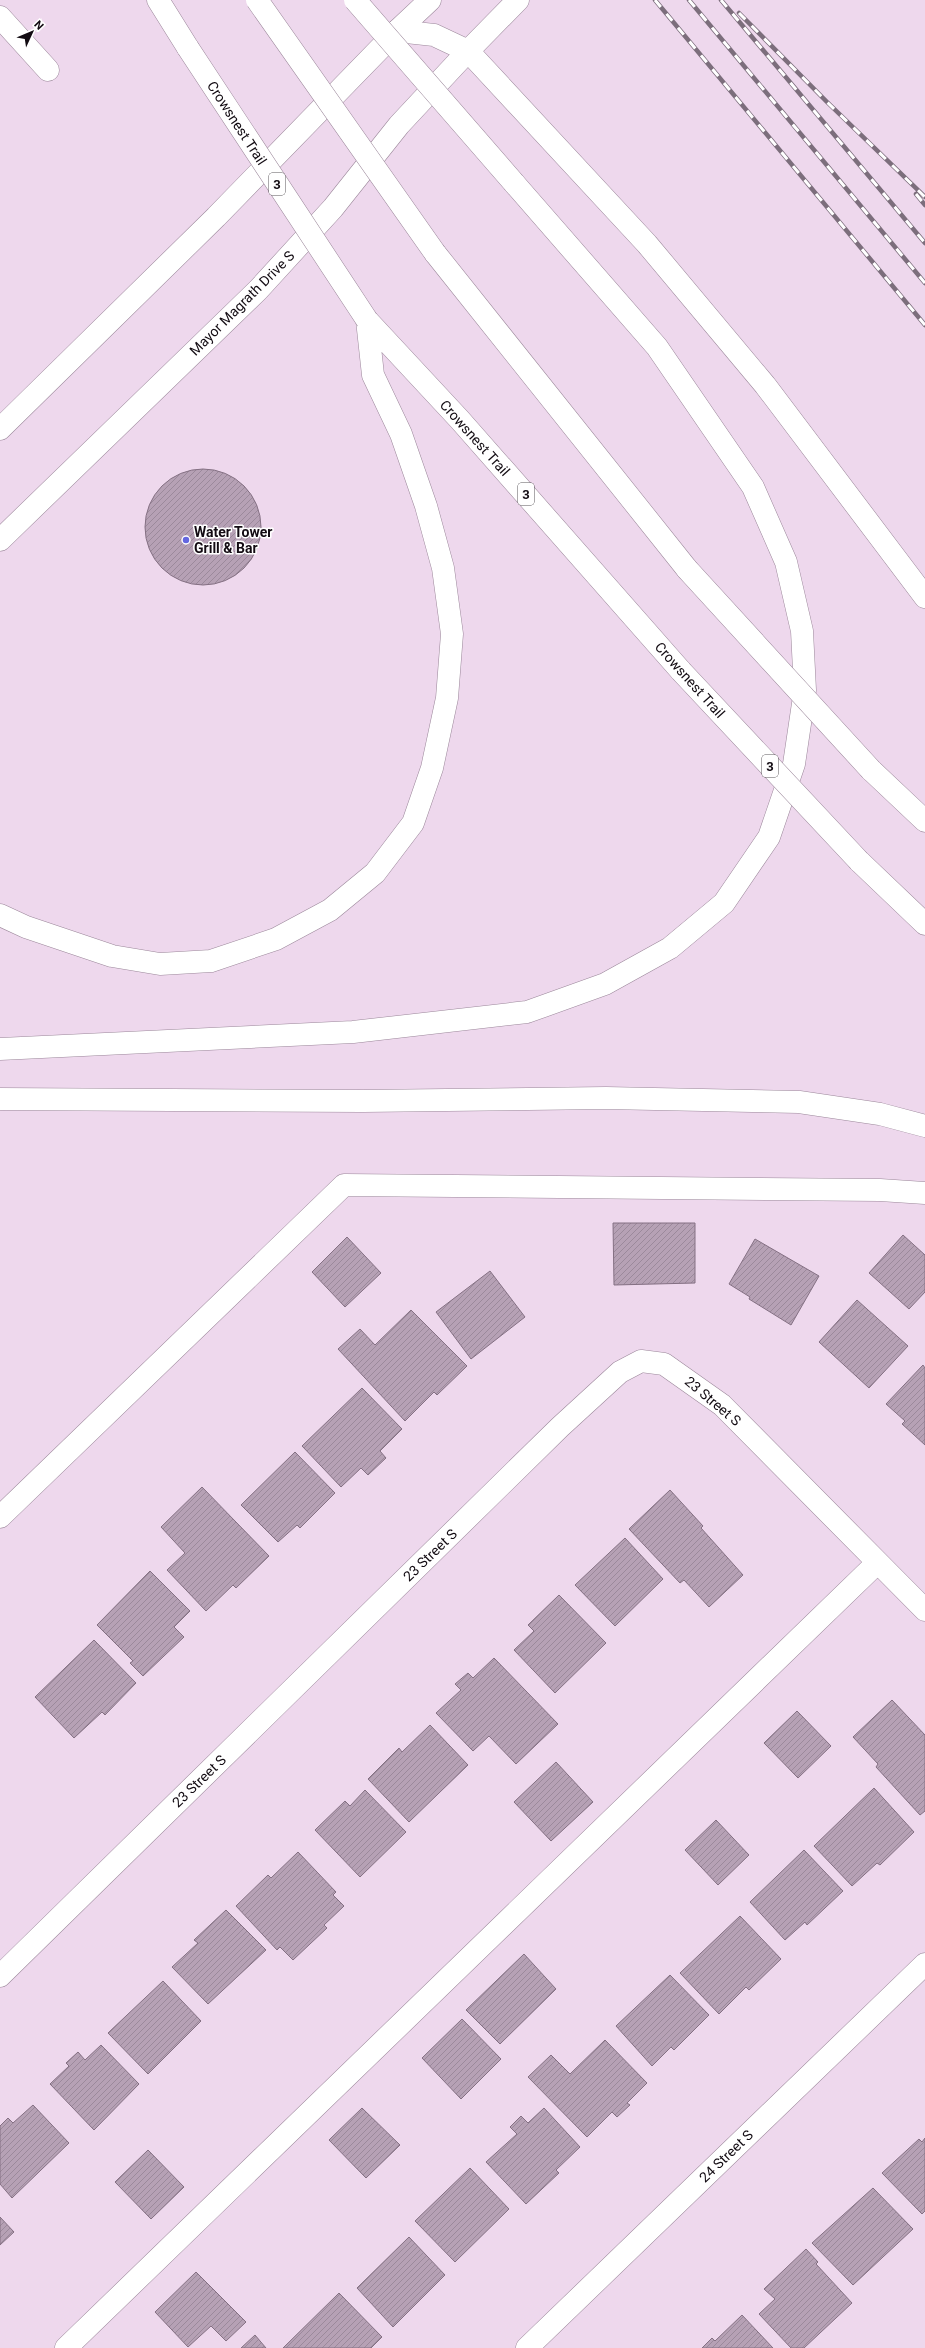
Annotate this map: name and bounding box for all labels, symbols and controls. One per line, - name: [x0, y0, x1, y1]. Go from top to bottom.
- north arrow: [12, 12, 52, 52]
- text: N: [31, 18, 46, 33]
- street label: Crowsnest Trail: [204, 78, 270, 168]
- road number: 3: [269, 173, 285, 195]
- street label: Mayor Magrath Drive S: [186, 247, 298, 359]
- street label: Crowsnest Trail: [437, 397, 513, 479]
- road number: 3: [518, 483, 534, 505]
- place label: Water Tower Grill & Bar: [194, 524, 272, 556]
- marker: Water Tower Grill & Bar: [181, 535, 191, 545]
- street label: Crowsnest Trail: [652, 639, 728, 721]
- road number: 3: [762, 755, 778, 777]
- street label: 23 Street S: [682, 1373, 744, 1429]
- street label: 23 Street S: [400, 1526, 460, 1584]
- street label: 23 Street S: [169, 1752, 229, 1810]
- street label: 24 Street S: [696, 2127, 756, 2185]

